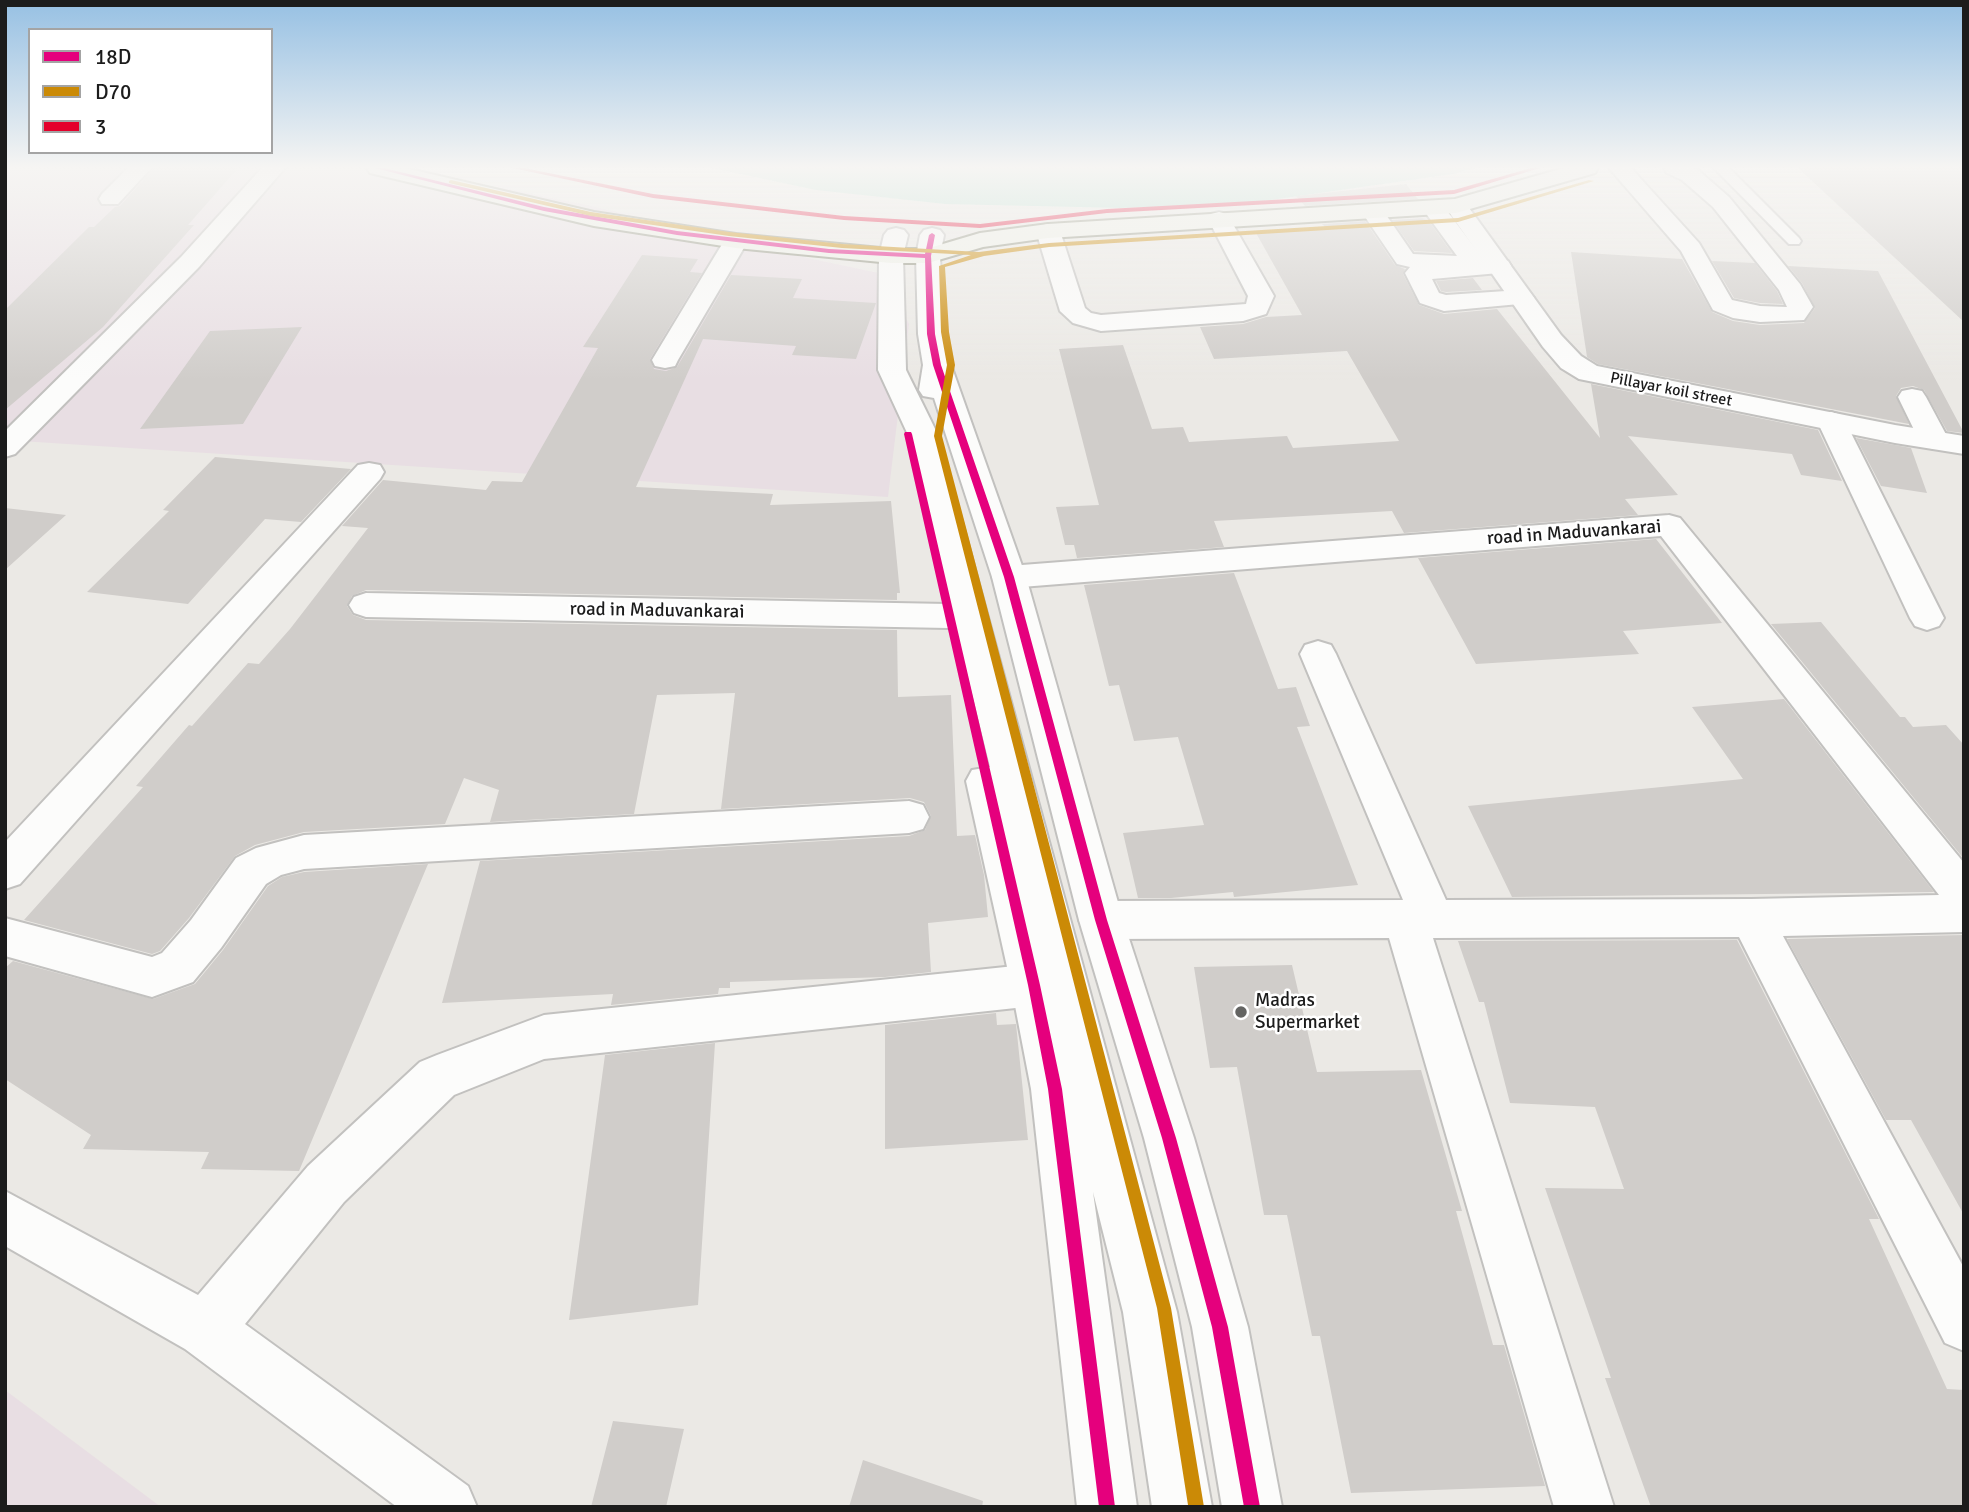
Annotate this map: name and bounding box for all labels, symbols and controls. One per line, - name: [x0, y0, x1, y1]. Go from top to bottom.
- legend: [28, 28, 273, 154]
- text: 18D: [95, 44, 131, 70]
- text: D70: [95, 79, 131, 105]
- text: 3: [95, 114, 106, 140]
- street label: Pillayar koil street: [1608, 369, 1734, 411]
- street label: road in Maduvankarai: [1486, 516, 1662, 550]
- street label: road in Maduvankarai: [569, 598, 745, 624]
- place label: Madras Supermarket: [1255, 990, 1360, 1034]
- marker: Madras Supermarket: [1233, 1004, 1249, 1020]

